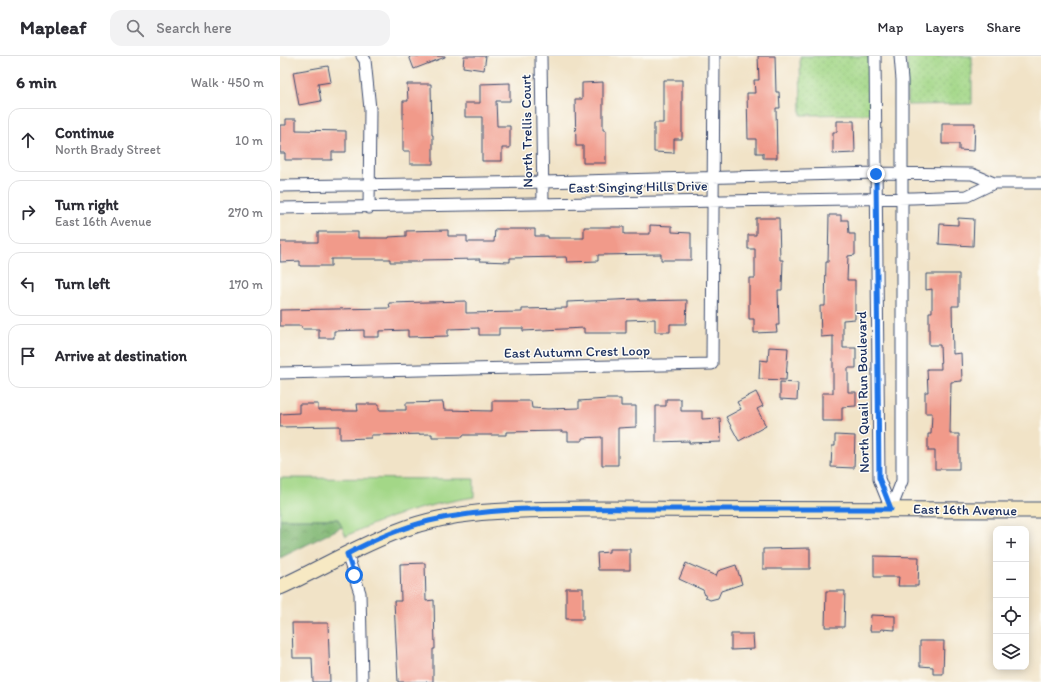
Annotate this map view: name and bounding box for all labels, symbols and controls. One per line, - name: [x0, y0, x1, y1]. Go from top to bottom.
- search box: [110, 10, 390, 46]
- text: Mapleaf: [20, 16, 86, 39]
- icon: search: [124, 17, 146, 39]
- text: Search here: [156, 19, 232, 37]
- text: Map: [878, 19, 903, 36]
- text: Layers: [925, 19, 964, 36]
- text: Share: [986, 19, 1021, 36]
- text: 6 min: [16, 72, 57, 92]
- street label: North Trellis Court: [518, 74, 536, 188]
- text: Walk · 450 m: [191, 75, 264, 90]
- text: Continue: [55, 124, 114, 142]
- icon: ahead: [17, 129, 39, 151]
- text: 10 m: [235, 133, 263, 148]
- text: North Brady Street: [55, 142, 161, 157]
- route end: [867, 165, 885, 183]
- street label: East Singing Hills Drive: [568, 177, 708, 197]
- text: Turn right: [55, 196, 119, 214]
- icon: right: [17, 201, 39, 223]
- text: 270 m: [228, 205, 263, 220]
- text: East 16th Avenue: [55, 214, 152, 229]
- icon: left: [17, 273, 39, 295]
- text: Turn left: [55, 275, 110, 293]
- text: 170 m: [229, 277, 263, 292]
- street label: North Quail Run Boulevard: [853, 311, 873, 473]
- street label: East Autumn Crest Loop: [504, 342, 650, 362]
- icon: arrive: [17, 345, 39, 367]
- text: Arrive at destination: [55, 347, 187, 365]
- street label: East 16th Avenue: [913, 501, 1017, 519]
- map controls: [993, 526, 1029, 670]
- button: +: [993, 526, 1029, 562]
- button: −: [993, 562, 1029, 598]
- route start: [345, 566, 363, 584]
- button: locate: [993, 598, 1029, 634]
- button: layers: [993, 634, 1029, 670]

